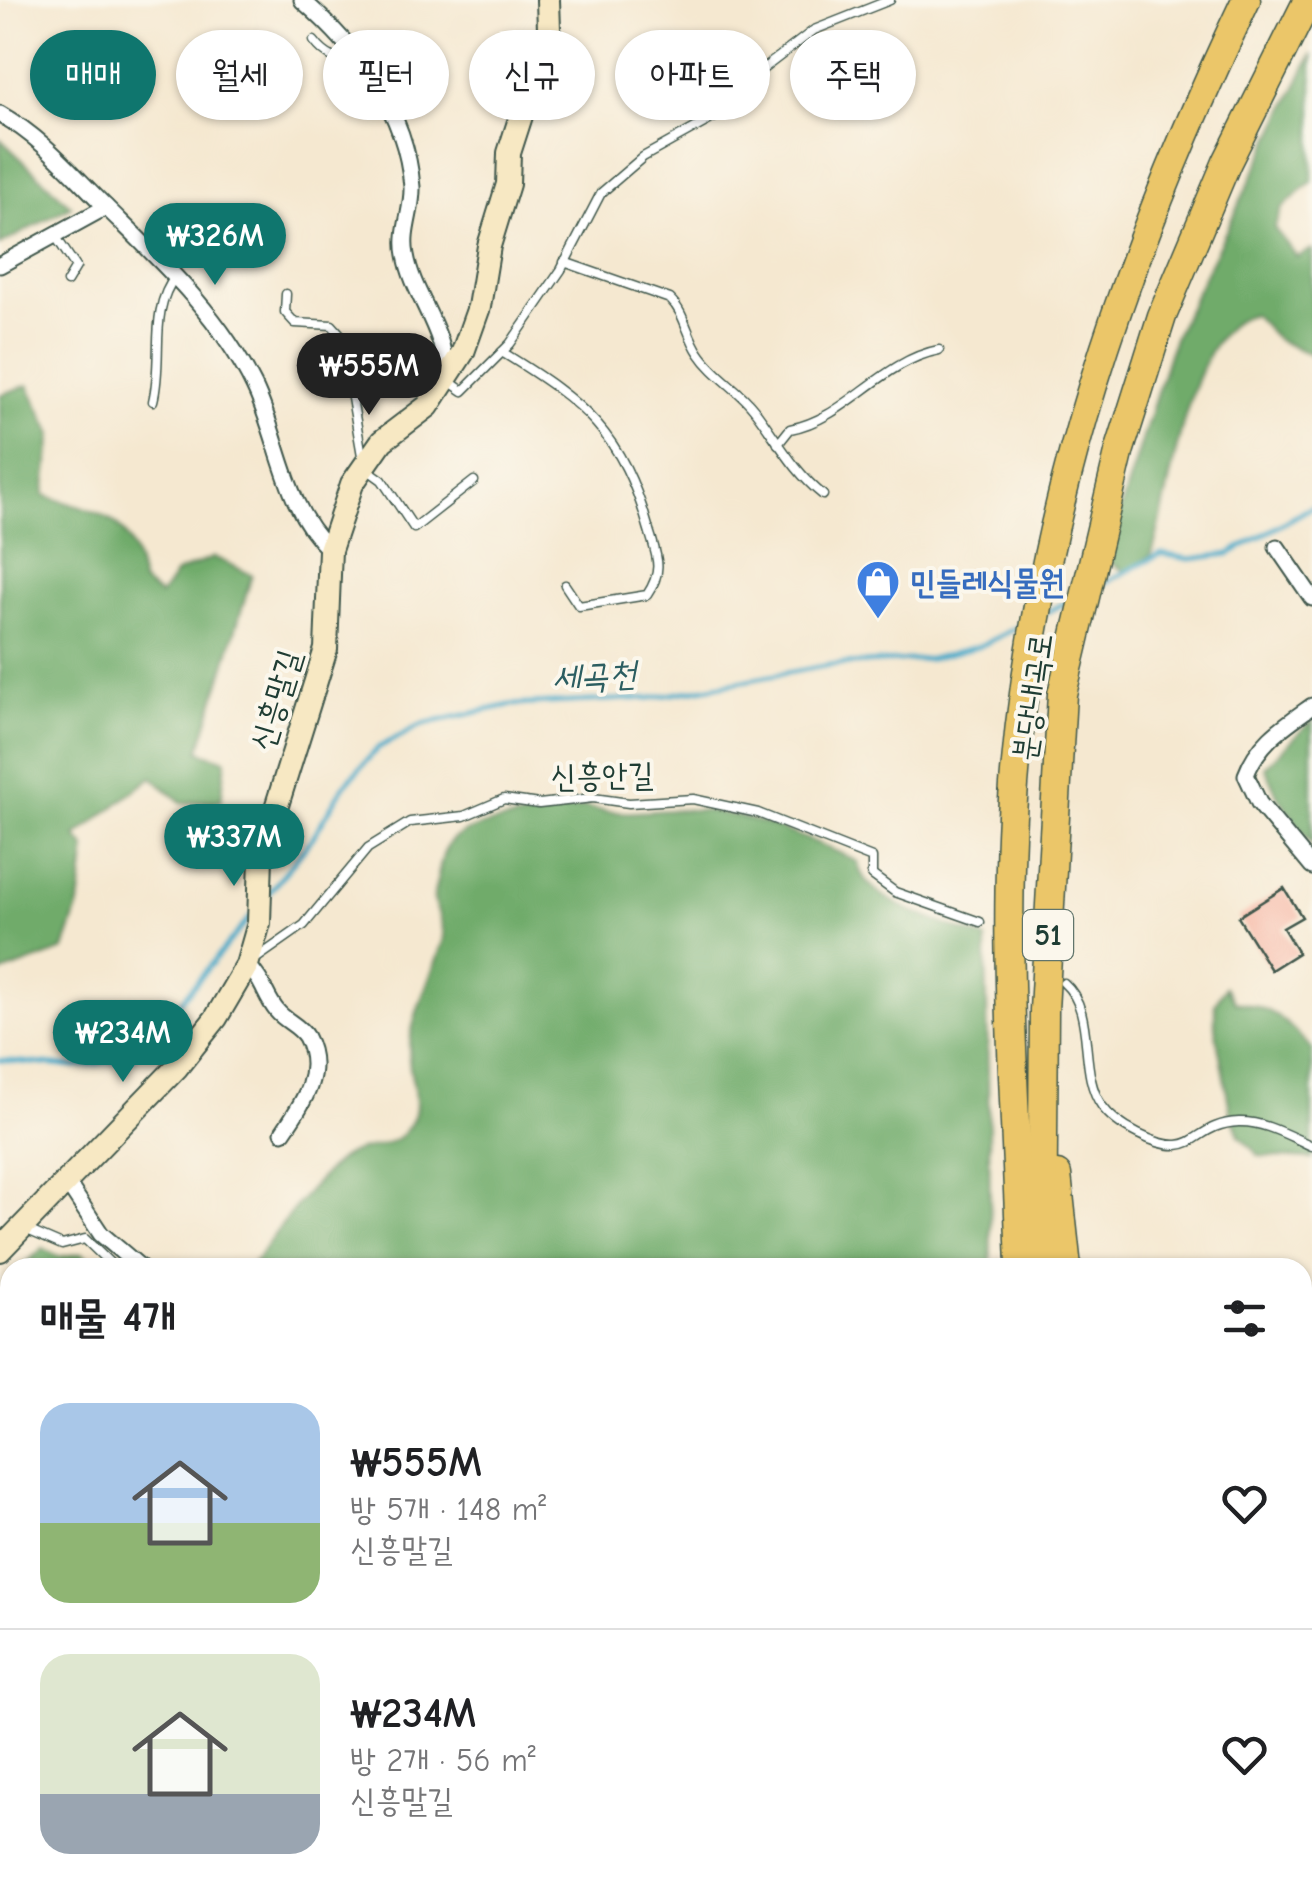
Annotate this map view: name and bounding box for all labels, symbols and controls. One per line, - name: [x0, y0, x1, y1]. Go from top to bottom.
- chip: 매매: [30, 30, 156, 120]
- chip: 월세: [176, 30, 303, 120]
- chip: 필터: [323, 30, 449, 120]
- chip: 신규: [469, 30, 595, 120]
- chip: 아파트: [615, 30, 770, 120]
- chip: 주택: [790, 30, 916, 120]
- pin: ₩326M: [145, 203, 285, 288]
- text: ₩326M: [166, 217, 264, 254]
- pin: ₩555M: [299, 333, 439, 418]
- text: ₩555M: [319, 347, 419, 384]
- shop icon: 민들레식물원: [855, 559, 901, 620]
- place label: 민들레식물원: [910, 564, 1065, 601]
- street label: 분당내곡로: [1005, 631, 1060, 763]
- street label: 신흥말길: [243, 645, 308, 755]
- water label: 세곡천: [551, 653, 641, 698]
- street label: 신흥안길: [550, 756, 654, 795]
- pin: ₩337M: [164, 804, 304, 889]
- text: ₩337M: [186, 818, 282, 855]
- road number: 51: [1023, 910, 1073, 960]
- pin: ₩234M: [53, 1000, 193, 1085]
- text: ₩234M: [75, 1014, 171, 1051]
- icon: filters: [1217, 1291, 1272, 1346]
- text: 매물 4개: [40, 1293, 176, 1342]
- text: ₩555M: [350, 1438, 482, 1487]
- icon: home: [120, 1443, 240, 1563]
- icon: heart: [1217, 1476, 1272, 1531]
- text: 방 5개 · 148 m²: [350, 1491, 546, 1528]
- text: 신흥말길: [350, 1531, 453, 1568]
- text: ₩234M: [350, 1689, 476, 1738]
- icon: home: [120, 1694, 240, 1814]
- icon: heart: [1217, 1727, 1272, 1782]
- text: 방 2개 · 56 m²: [350, 1742, 536, 1779]
- text: 신흥말길: [350, 1782, 453, 1819]

